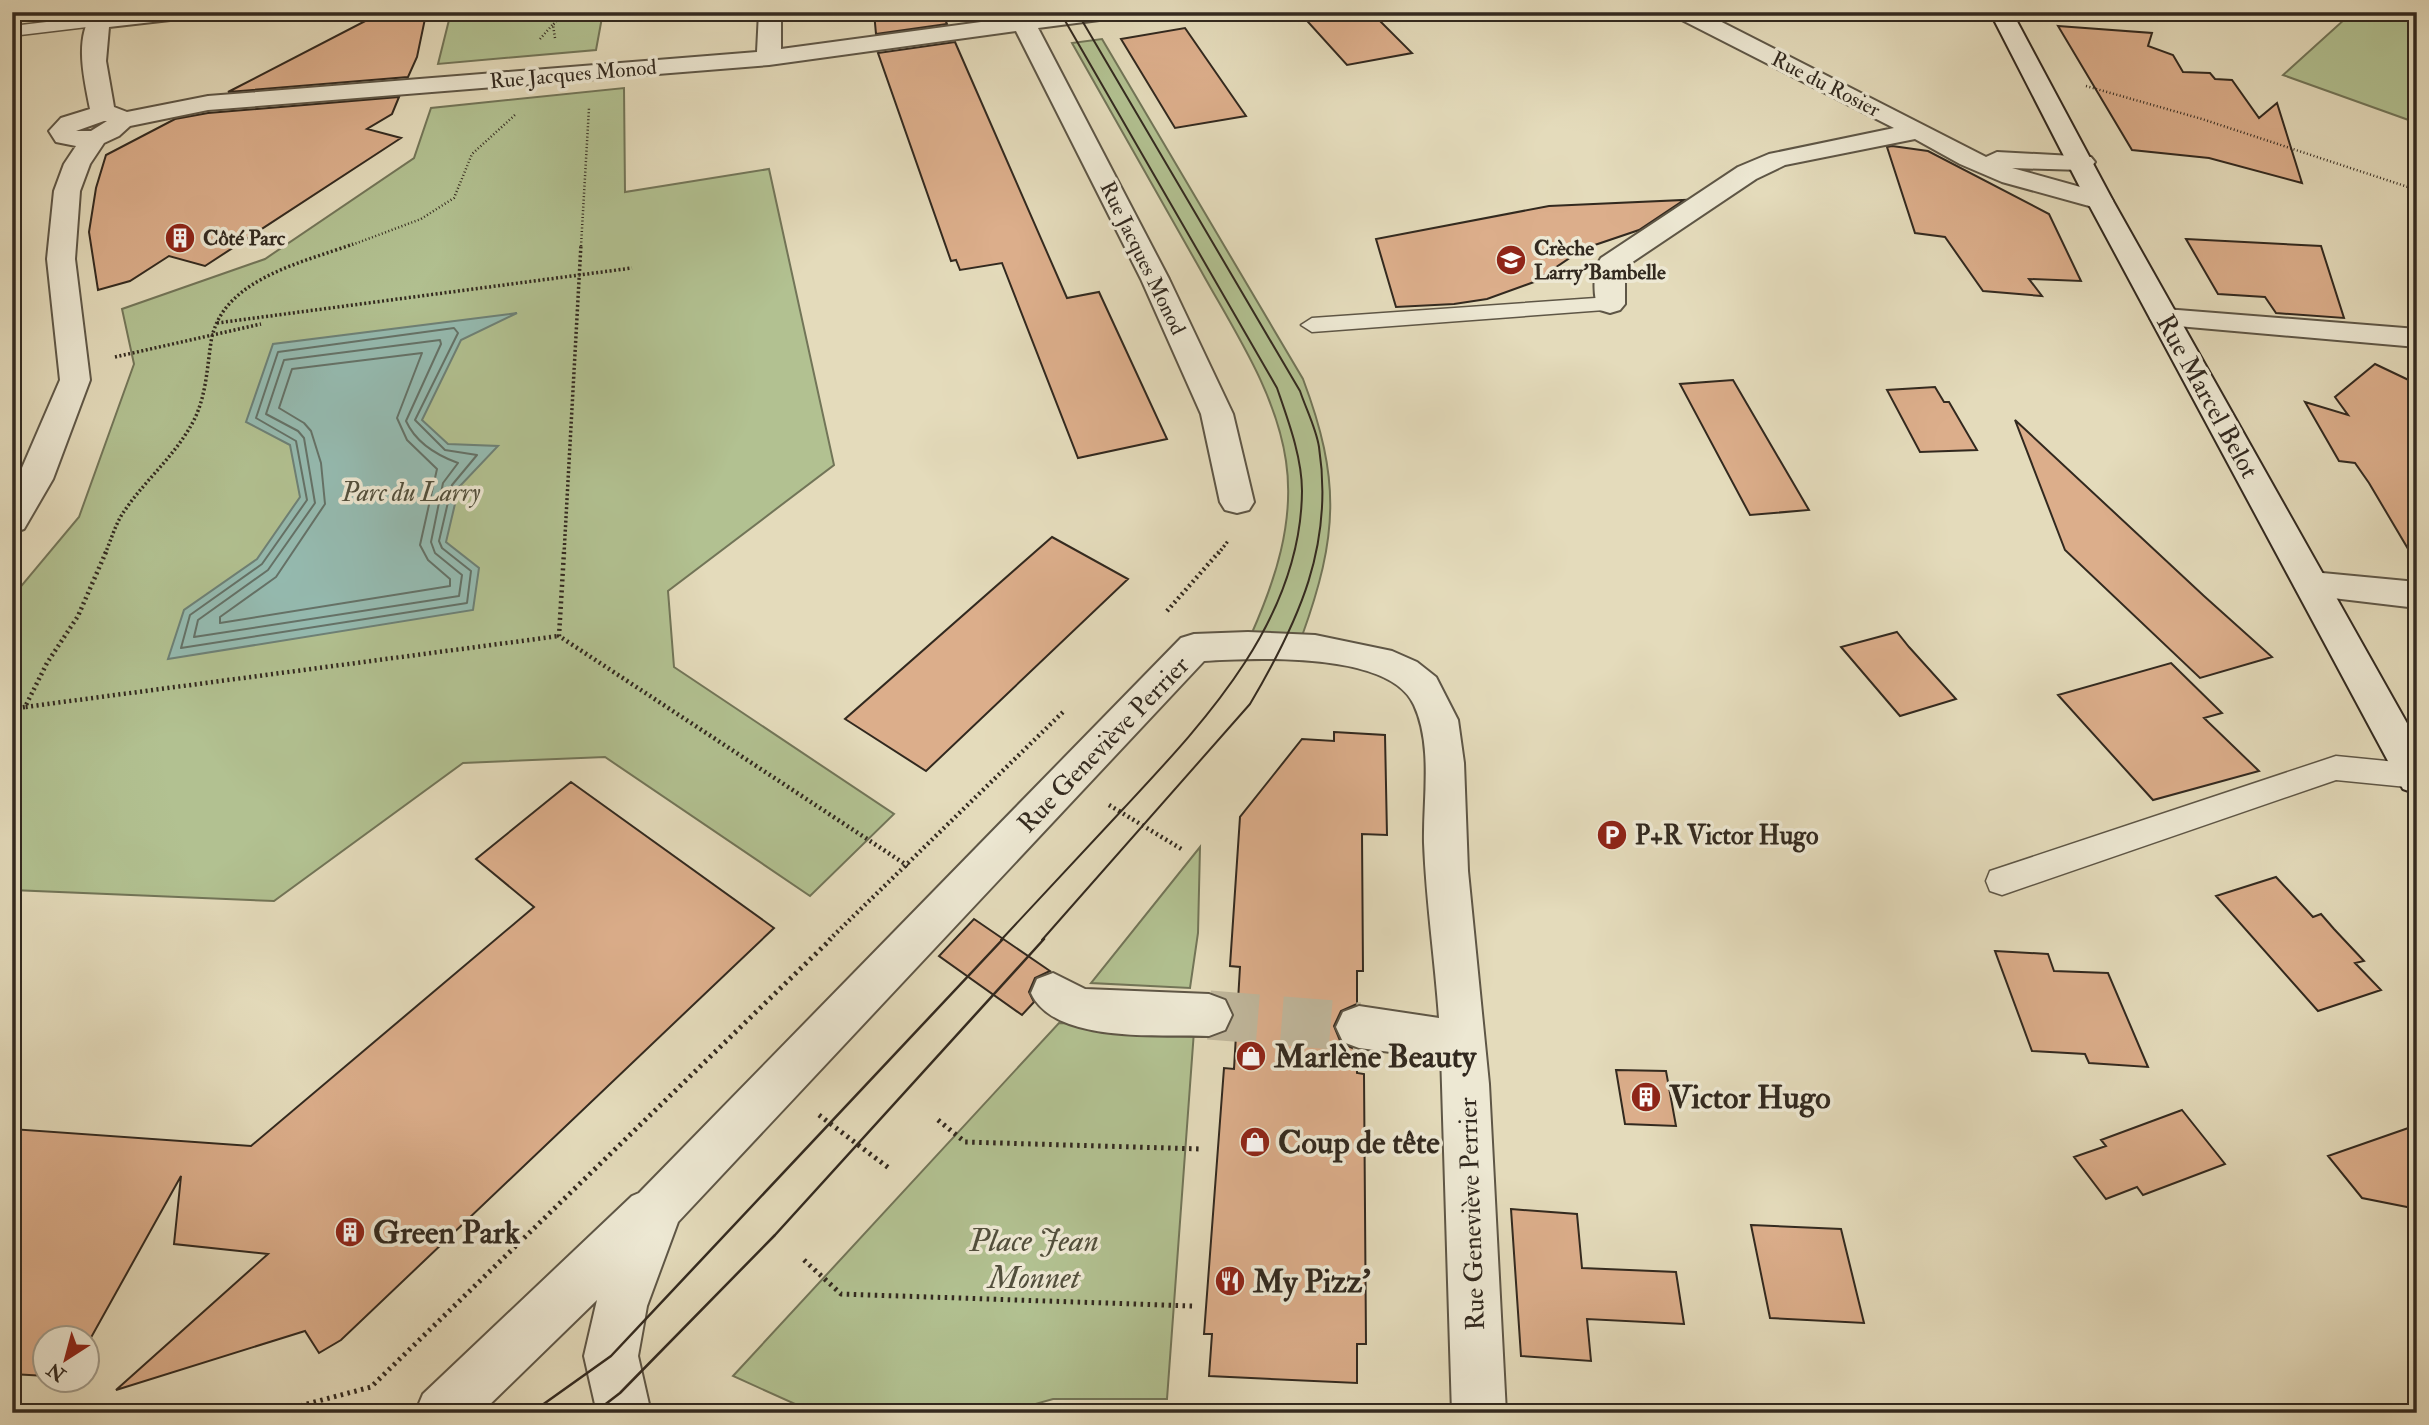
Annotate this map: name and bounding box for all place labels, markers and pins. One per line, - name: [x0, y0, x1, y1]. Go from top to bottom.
- building icon: Côté Parc: [163, 221, 197, 255]
- place label: Côté Parc: [203, 225, 286, 252]
- place label: Crèche Larry'Bambelle: [1534, 235, 1666, 286]
- school or university icon: Crèche Larry'Bambelle: [1494, 243, 1528, 277]
- parking icon: P+R Victor Hugo: [1595, 818, 1629, 852]
- place label: P+R Victor Hugo: [1635, 820, 1819, 853]
- place label: Marlène Beauty: [1273, 1037, 1477, 1077]
- shop icon: Marlène Beauty: [1234, 1039, 1268, 1073]
- place label: Victor Hugo: [1668, 1078, 1831, 1118]
- building icon: Victor Hugo: [1629, 1080, 1663, 1114]
- place label: Coup de tête: [1278, 1123, 1440, 1163]
- shop icon: Coup de tête: [1238, 1125, 1272, 1159]
- place label: Green Park: [373, 1213, 521, 1253]
- building icon: Green Park: [333, 1215, 367, 1249]
- place label: My Pizz': [1252, 1262, 1370, 1302]
- restaurant icon: My Pizz': [1213, 1264, 1247, 1298]

